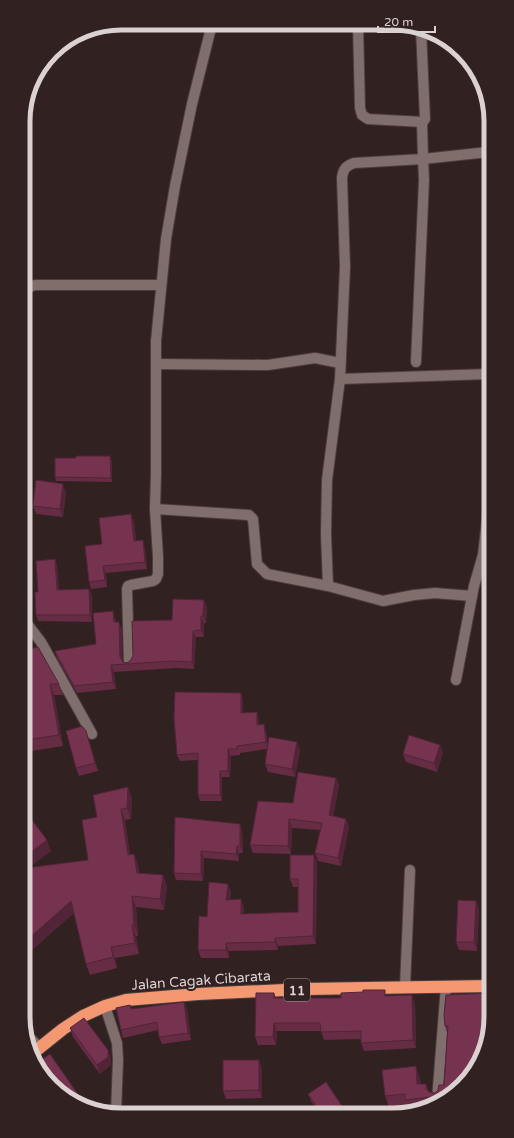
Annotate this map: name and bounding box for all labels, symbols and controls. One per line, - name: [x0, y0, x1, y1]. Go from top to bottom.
- scale bar: [378, 8, 435, 34]
- text: 20 m: [384, 15, 413, 29]
- street label: Jalan Cagak Cibarata: [131, 967, 271, 994]
- road number: 11: [284, 979, 310, 1001]

